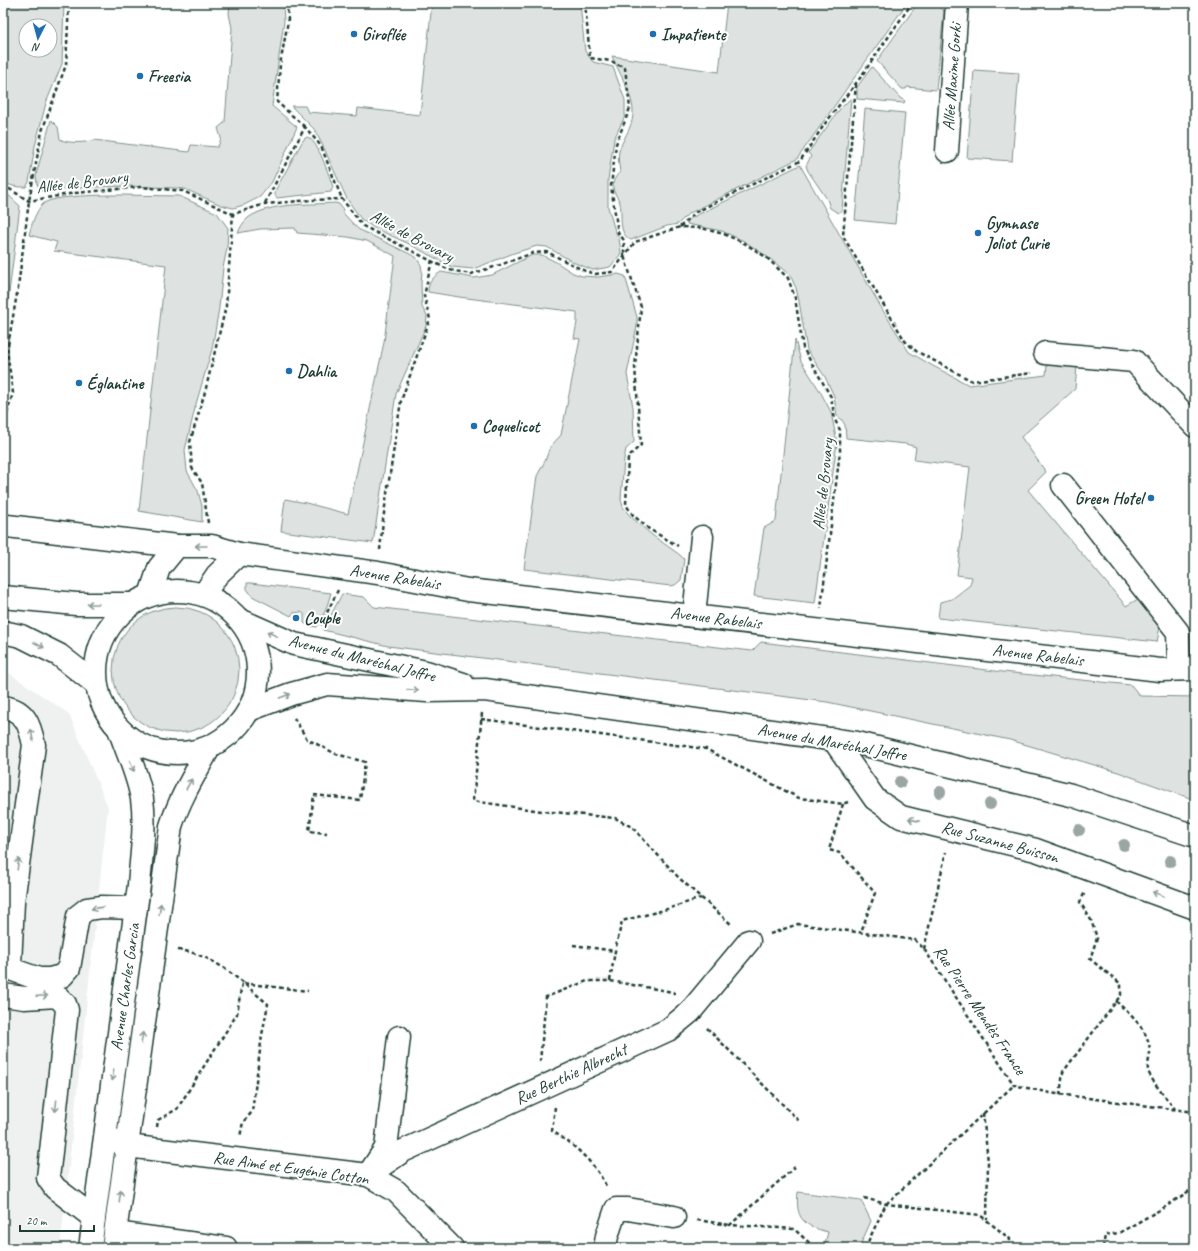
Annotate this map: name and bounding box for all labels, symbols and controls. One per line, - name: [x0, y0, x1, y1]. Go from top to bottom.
- north arrow: [18, 18, 58, 58]
- street label: Allée Maxime Gorki: [938, 20, 966, 131]
- place label: Giroflée: [362, 24, 408, 45]
- place label: Impatiente: [661, 24, 728, 45]
- marker: Giroflée: [349, 29, 359, 39]
- marker: Impatiente: [648, 29, 658, 39]
- text: N: [31, 40, 41, 55]
- place label: Freesia: [148, 66, 192, 87]
- marker: Freesia: [135, 71, 145, 81]
- street label: Allée de Brovary: [35, 166, 130, 198]
- street label: Allée de Brovary: [367, 205, 458, 267]
- place label: Gymnase Joliot Curie: [985, 213, 1050, 254]
- marker: Gymnase Joliot Curie: [973, 228, 983, 238]
- place label: Dahlia: [297, 361, 338, 382]
- marker: Dahlia: [284, 366, 294, 376]
- place label: Églantine: [87, 373, 145, 394]
- marker: Églantine: [74, 378, 84, 388]
- place label: Coquelicot: [482, 416, 542, 437]
- marker: Coquelicot: [469, 421, 479, 431]
- street label: Allée de Brovary: [808, 436, 838, 531]
- place label: Green Hotel: [1075, 488, 1147, 509]
- marker: Green Hotel: [1146, 493, 1156, 503]
- one-way arrow: [195, 542, 208, 550]
- street label: Avenue Rabelais: [348, 559, 443, 595]
- one-way arrow: [87, 600, 100, 608]
- street label: Avenue Rabelais: [669, 602, 764, 634]
- place label: Couple: [304, 608, 341, 629]
- marker: Couple: [291, 613, 301, 623]
- one-way arrow: [266, 630, 278, 637]
- street label: Avenue du Maréchal Joffre: [286, 630, 439, 687]
- street label: Avenue Rabelais: [991, 639, 1086, 671]
- one-way arrow: [33, 642, 45, 650]
- one-way arrow: [406, 686, 419, 693]
- one-way arrow: [279, 692, 291, 700]
- street label: Avenue du Maréchal Joffre: [756, 719, 909, 766]
- one-way arrow: [27, 729, 35, 742]
- one-way arrow: [129, 759, 137, 771]
- one-way arrow: [186, 778, 194, 790]
- one-way arrow: [908, 815, 921, 823]
- street label: Rue Suzanne Buisson: [939, 816, 1062, 868]
- one-way arrow: [14, 858, 22, 871]
- one-way arrow: [1153, 890, 1165, 898]
- one-way arrow: [156, 903, 164, 916]
- one-way arrow: [91, 904, 104, 912]
- street label: Avenue Charles Garcia: [106, 921, 144, 1052]
- street label: Rue Pierre Mendès France: [929, 941, 1032, 1080]
- one-way arrow: [35, 993, 48, 1000]
- one-way arrow: [138, 1032, 146, 1045]
- street label: Rue Berthie Albrecht: [512, 1038, 632, 1109]
- one-way arrow: [109, 1068, 117, 1081]
- one-way arrow: [53, 1099, 60, 1112]
- street label: Rue Aimé et Eugénie Cotton: [212, 1147, 371, 1190]
- one-way arrow: [116, 1189, 124, 1202]
- scale bar: [20, 1207, 94, 1233]
- text: 20 m: [26, 1213, 48, 1229]

